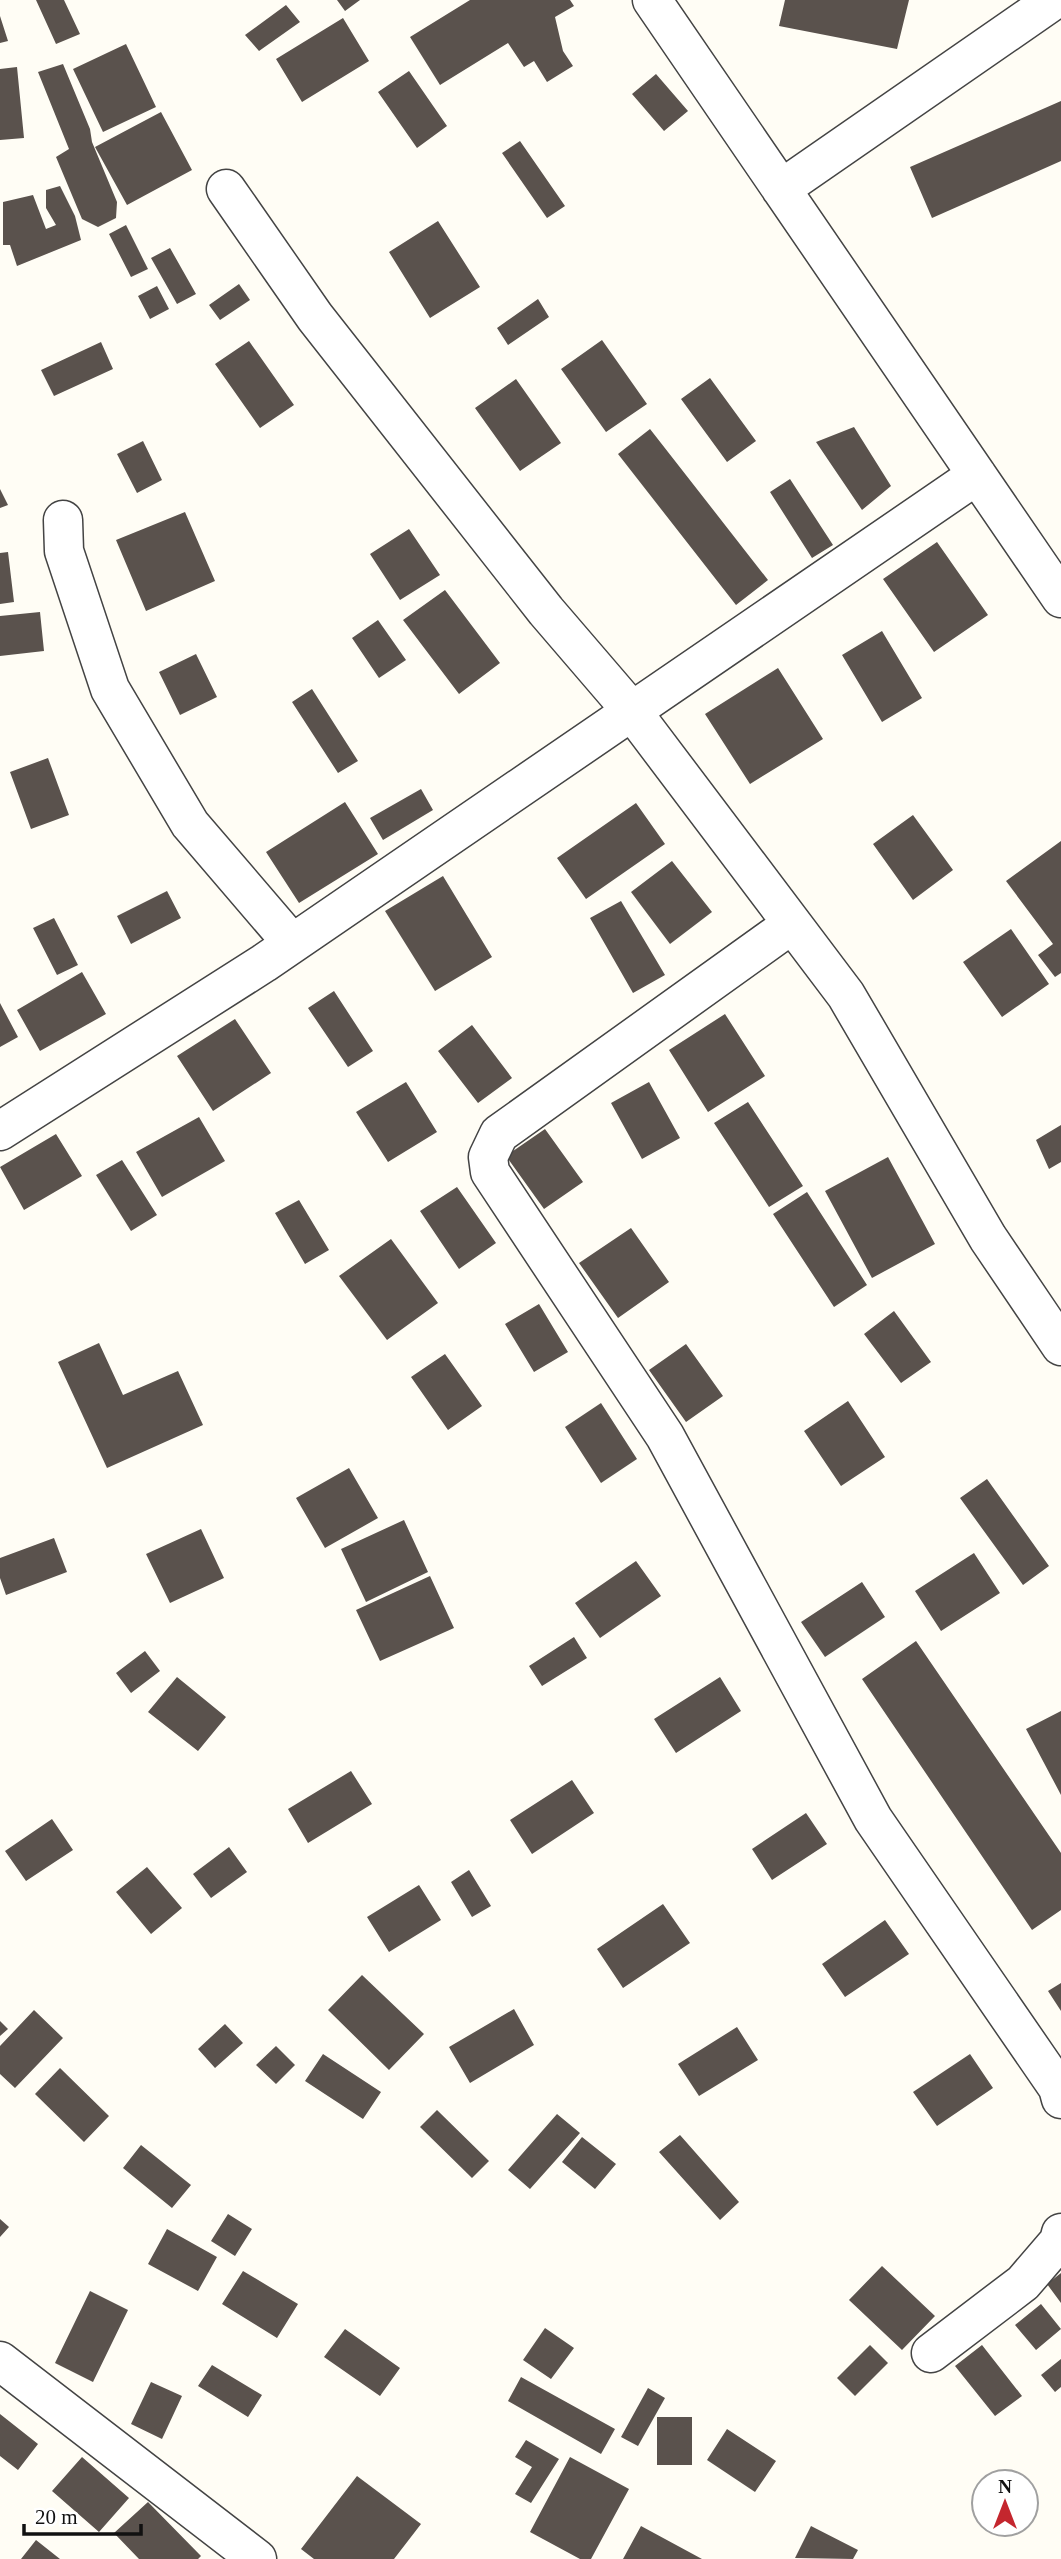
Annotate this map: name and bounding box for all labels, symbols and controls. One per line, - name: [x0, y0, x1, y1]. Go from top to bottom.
- north arrow: [970, 2468, 1040, 2538]
- text: N: [998, 2476, 1012, 2497]
- scale bar: [24, 2492, 142, 2536]
- text: 20 m: [35, 2505, 78, 2529]

